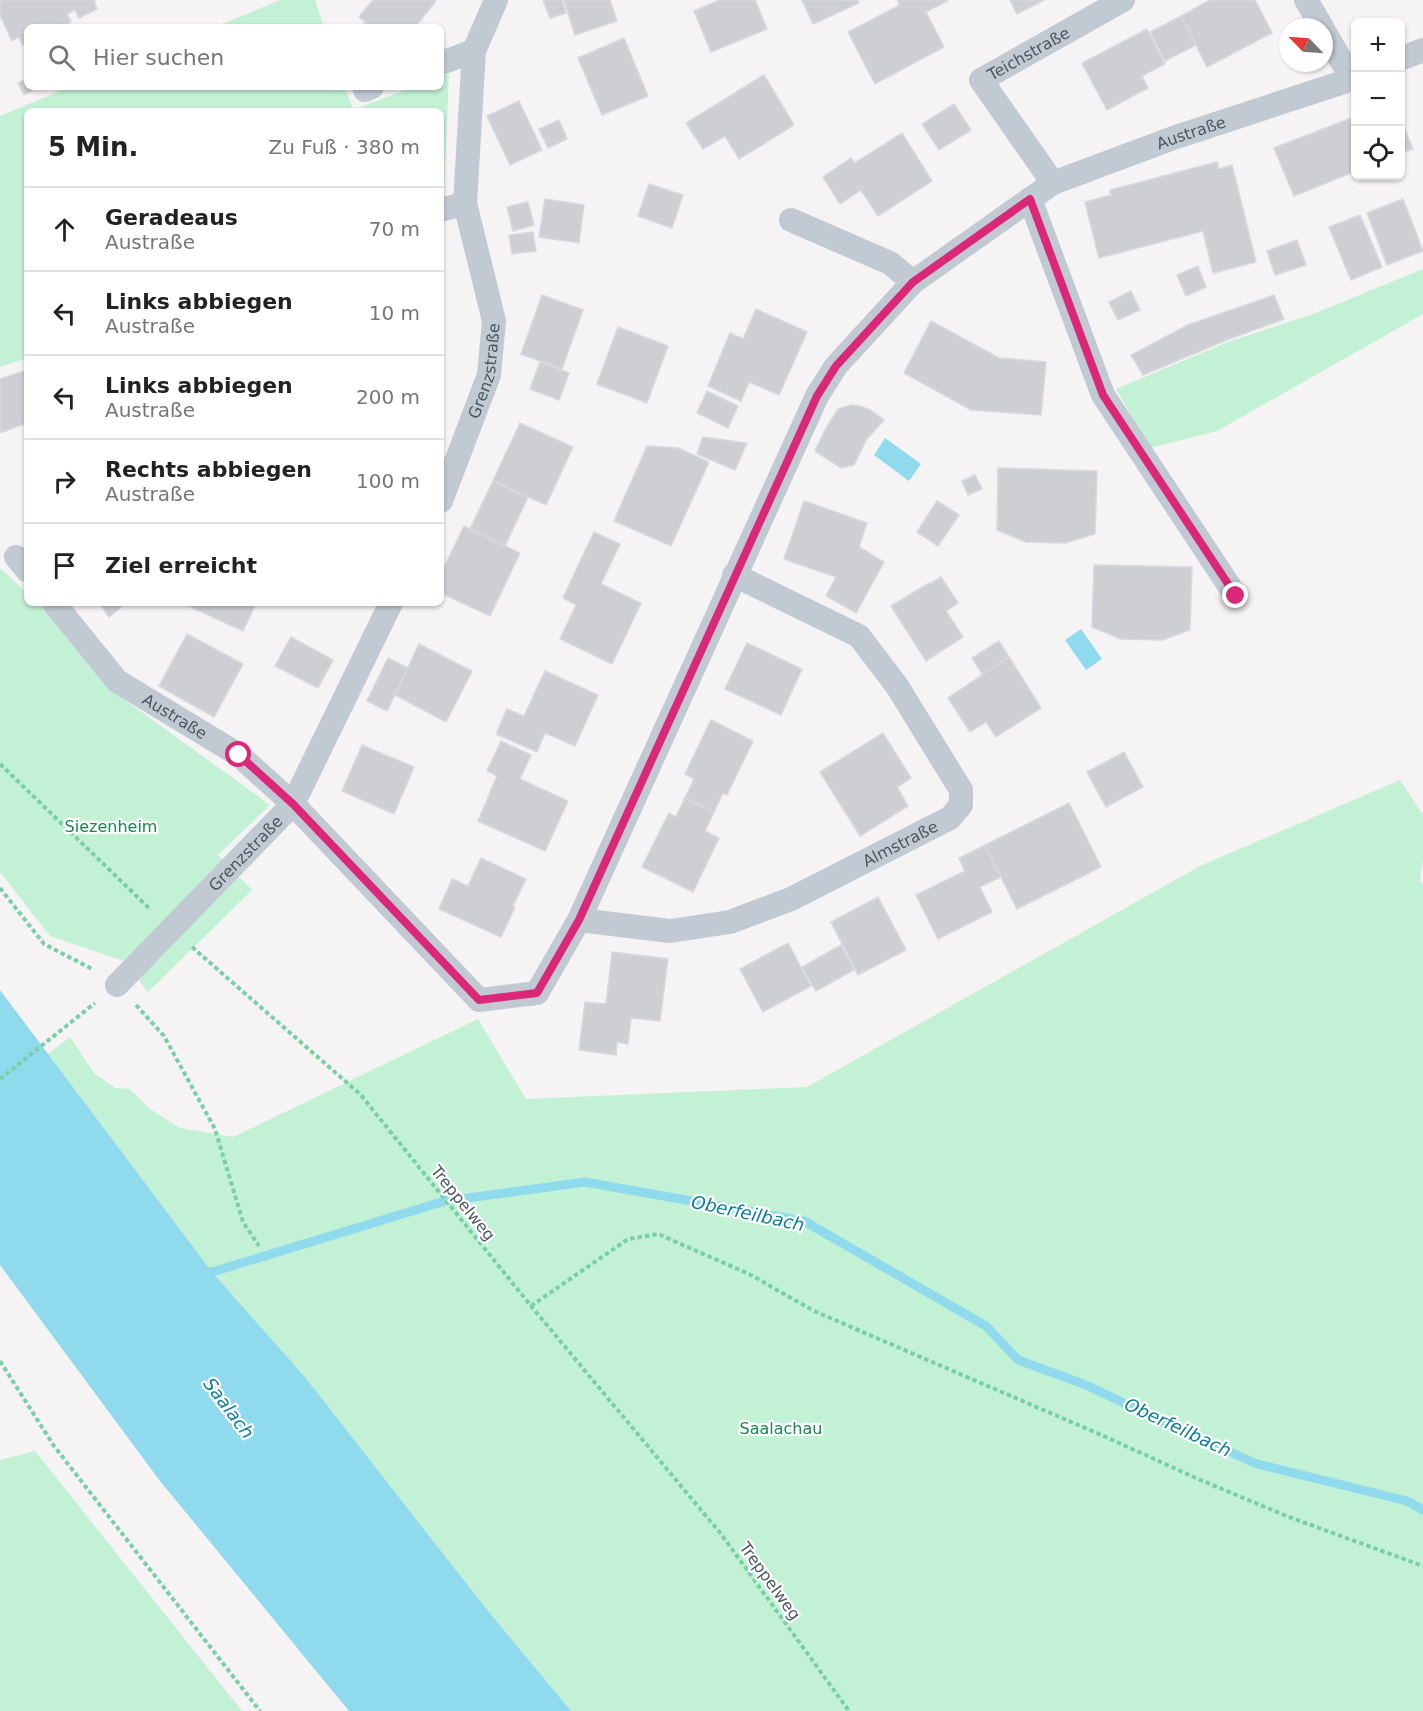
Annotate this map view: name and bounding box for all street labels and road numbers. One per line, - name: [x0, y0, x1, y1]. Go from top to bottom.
- street label: Teichstraße: [983, 23, 1073, 84]
- street label: Austraße: [1153, 112, 1228, 153]
- street label: Grenzstraße: [464, 322, 503, 421]
- street label: Austraße: [139, 689, 211, 743]
- street label: Grenzstraße: [204, 811, 286, 895]
- street label: Almstraße: [859, 816, 941, 870]
- street label: Treppelweg: [426, 1161, 499, 1244]
- street label: Treppelweg: [735, 1538, 804, 1623]

